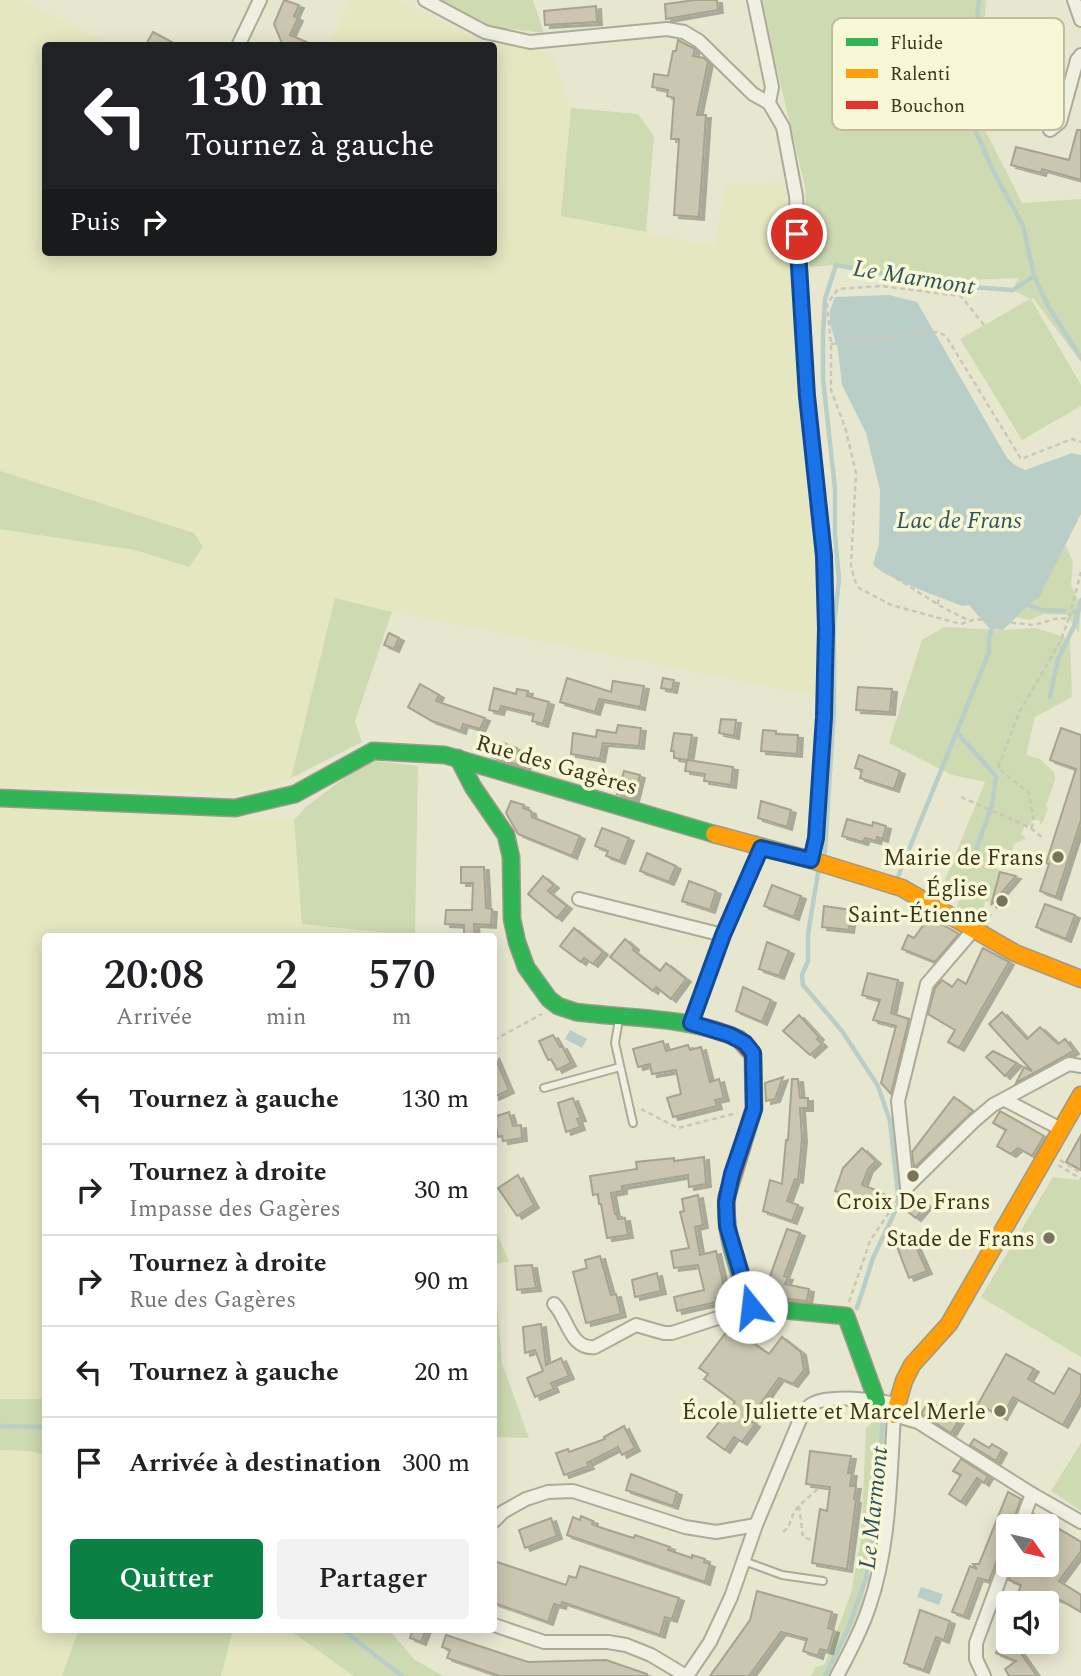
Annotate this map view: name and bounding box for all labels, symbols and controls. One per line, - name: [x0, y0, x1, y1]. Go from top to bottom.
- legend: [832, 18, 1064, 130]
- text: Fluide: [890, 29, 943, 58]
- text: 130 m: [185, 53, 324, 128]
- text: Ralenti: [890, 60, 950, 89]
- icon: left: [70, 70, 161, 161]
- text: Bouchon: [890, 92, 965, 121]
- text: Tournez à gauche: [185, 121, 434, 170]
- text: Puis: [70, 202, 121, 242]
- icon: right: [135, 203, 173, 241]
- pin: [767, 204, 827, 264]
- icon: arrive: [778, 215, 816, 253]
- water label: Le Marmont: [850, 251, 978, 305]
- water label: Lac de Frans: [896, 503, 1022, 539]
- street label: Rue des Gagères: [471, 726, 642, 805]
- place label: Mairie de Frans: [883, 841, 1044, 876]
- marker: Mairie de Frans: [1050, 849, 1066, 865]
- place label: Église Saint-Étienne: [848, 872, 988, 933]
- marker: Église Saint-Étienne: [994, 893, 1010, 909]
- text: 20:08: [104, 944, 205, 1007]
- text: 2: [275, 944, 297, 1007]
- text: 570: [368, 944, 435, 1007]
- text: Arrivée: [116, 1000, 192, 1035]
- text: min: [266, 1000, 306, 1035]
- text: m: [392, 1000, 412, 1035]
- text: Tournez à gauche: [129, 1079, 339, 1119]
- text: 130 m: [401, 1079, 469, 1119]
- icon: left: [70, 1080, 108, 1118]
- text: Tournez à droite: [129, 1152, 327, 1192]
- marker: Croix De Frans: [905, 1168, 921, 1184]
- text: 30 m: [414, 1170, 469, 1210]
- icon: right: [70, 1171, 108, 1209]
- place label: Croix De Frans: [836, 1185, 990, 1220]
- text: Impasse des Gagères: [129, 1192, 341, 1227]
- place label: Stade de Frans: [886, 1222, 1035, 1257]
- marker: Stade de Frans: [1041, 1230, 1057, 1246]
- text: Tournez à droite: [129, 1243, 327, 1283]
- text: 90 m: [414, 1261, 469, 1301]
- icon: right: [70, 1262, 108, 1300]
- position arrow: [714, 1270, 788, 1344]
- text: Rue des Gagères: [129, 1283, 296, 1318]
- text: Tournez à gauche: [129, 1352, 339, 1392]
- text: 20 m: [414, 1352, 469, 1392]
- icon: left: [70, 1353, 108, 1391]
- place label: École Juliette et Marcel Merle: [682, 1395, 986, 1430]
- marker: École Juliette et Marcel Merle: [992, 1403, 1008, 1419]
- text: Arrivée à destination: [129, 1443, 381, 1483]
- text: 300 m: [402, 1443, 470, 1483]
- icon: arrive: [70, 1444, 108, 1482]
- water label: Le Marmont: [850, 1445, 898, 1571]
- north arrow: [996, 1514, 1059, 1577]
- map controls: [996, 1514, 1059, 1654]
- button: Quitter: [70, 1539, 263, 1619]
- button: Partager: [277, 1539, 469, 1619]
- button: sound: [996, 1591, 1059, 1654]

